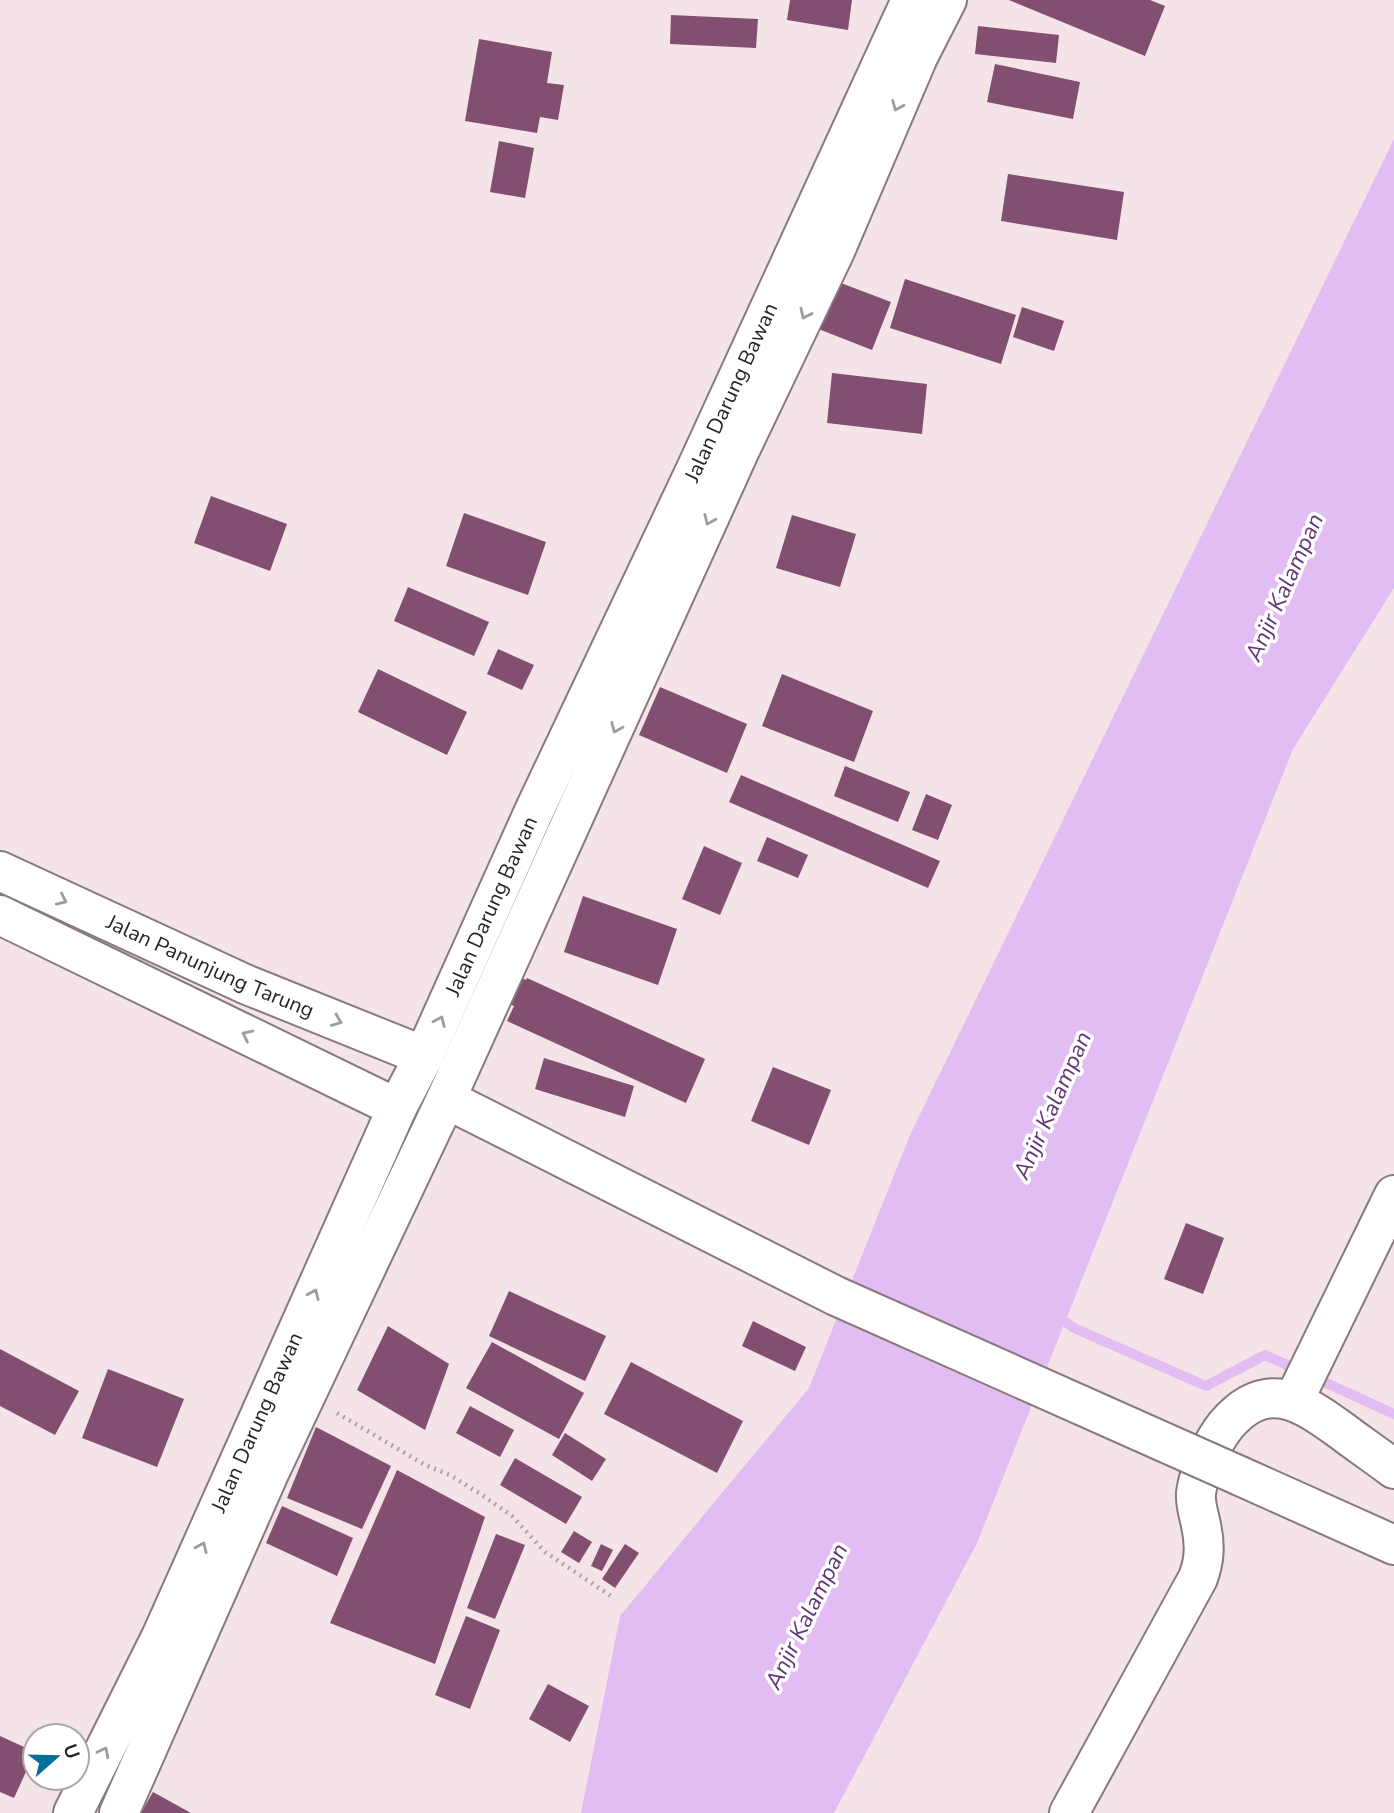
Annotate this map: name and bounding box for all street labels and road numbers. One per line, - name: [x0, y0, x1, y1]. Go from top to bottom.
- street label: Jalan Darung Bawan: [677, 298, 784, 487]
- street label: Jalan Darung Bawan: [438, 812, 544, 1001]
- street label: Jalan Panunjung Tarung: [101, 908, 318, 1024]
- street label: Jalan Darung Bawan: [204, 1328, 309, 1517]

